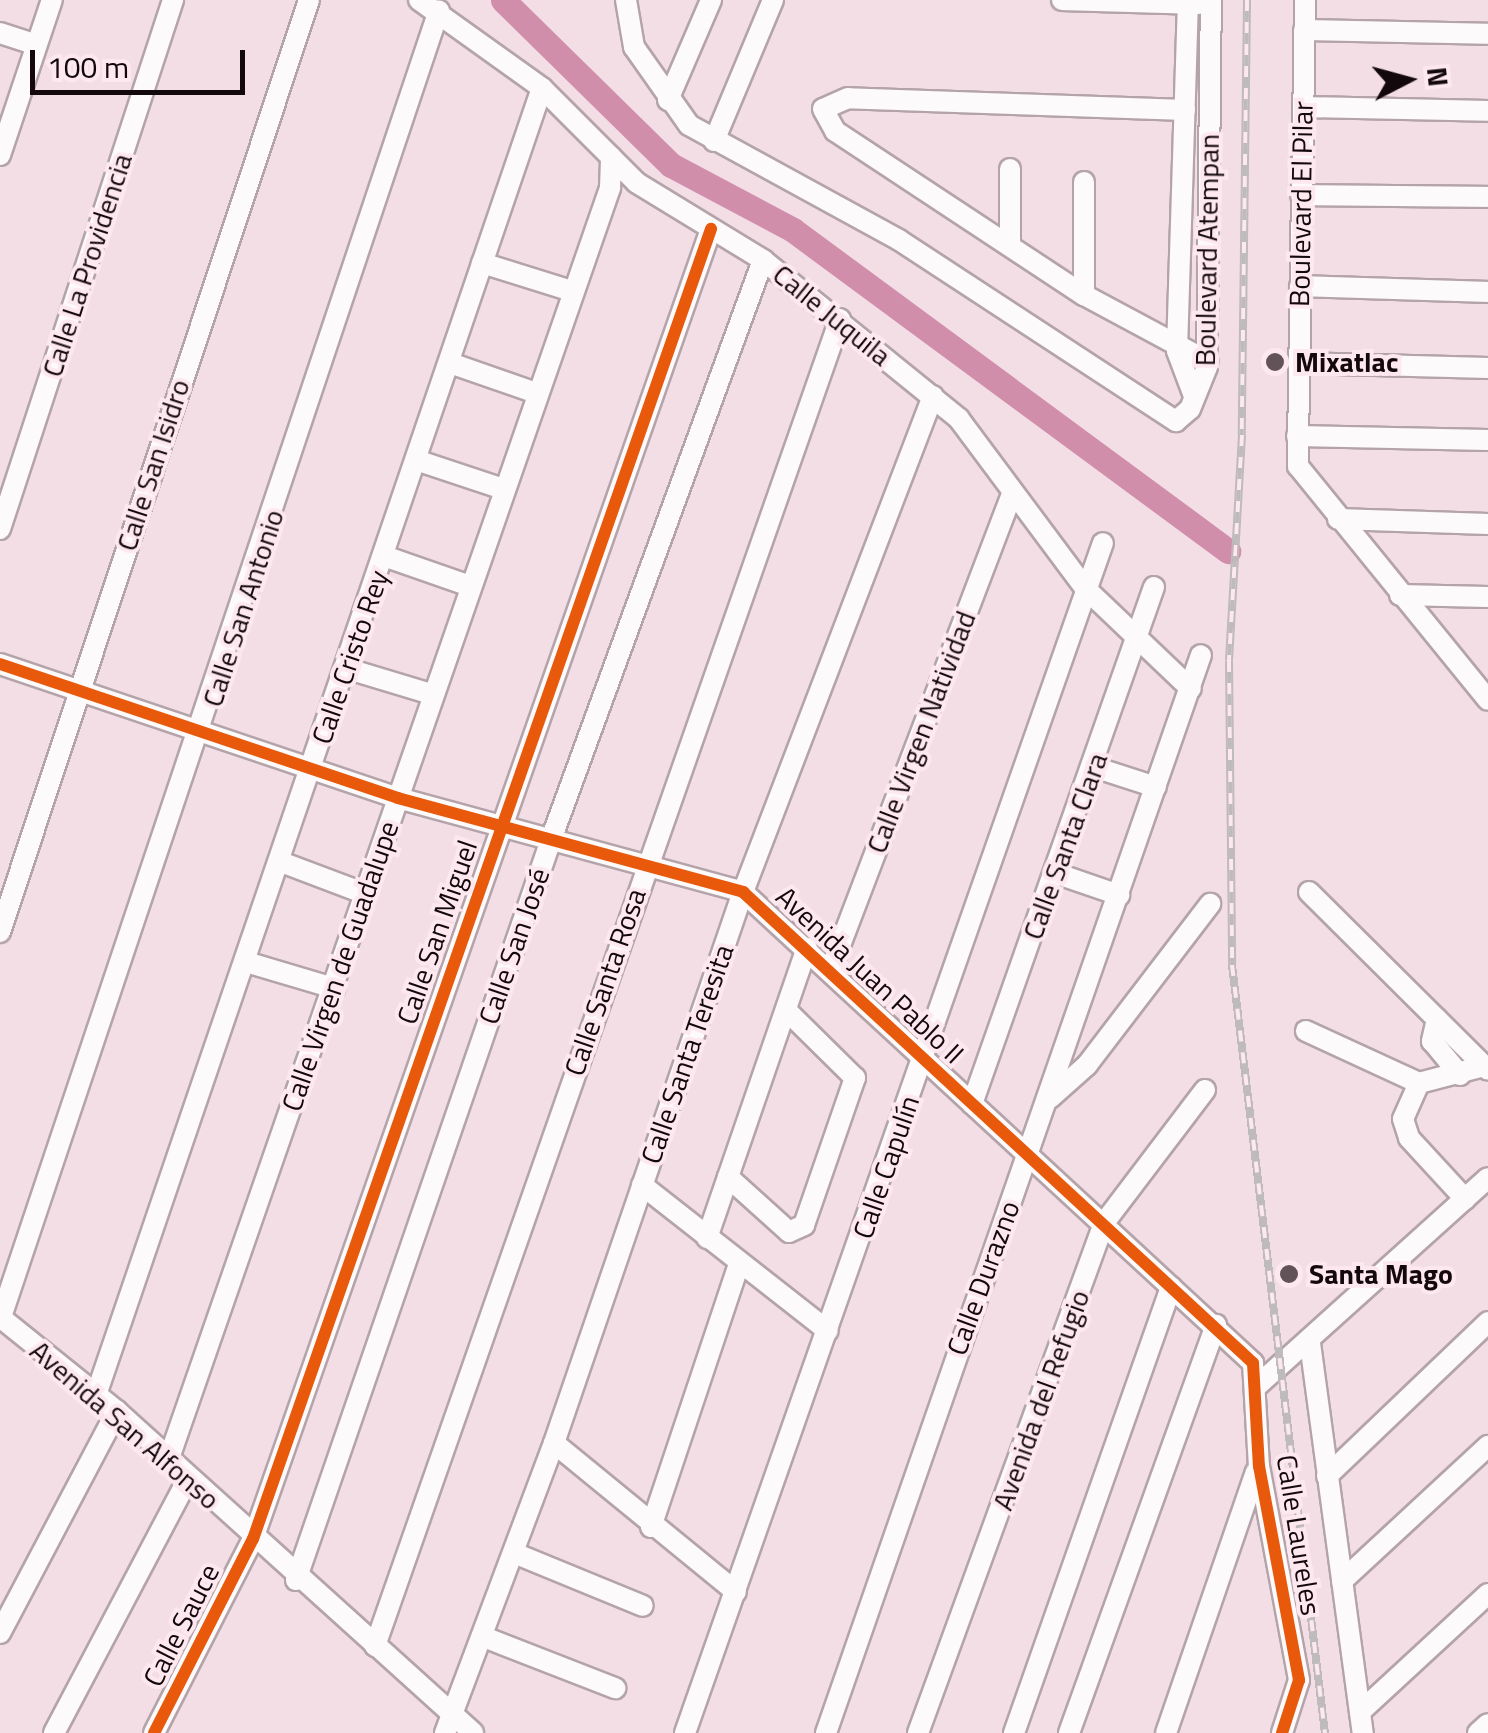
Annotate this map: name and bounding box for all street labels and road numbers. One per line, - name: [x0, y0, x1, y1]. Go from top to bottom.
- street label: Boulevard El Pilar: [1282, 101, 1320, 307]
- street label: Boulevard Atempan: [1188, 134, 1226, 366]
- street label: Calle La Providencia: [35, 149, 139, 381]
- street label: Calle Juquila: [766, 257, 898, 373]
- street label: Calle San Isidro: [110, 375, 196, 555]
- street label: Calle San Antonio: [195, 505, 291, 711]
- street label: Calle Cristo Rey: [305, 566, 395, 748]
- street label: Calle Virgen Natividad: [859, 606, 983, 858]
- street label: Calle Santa Clara: [1016, 748, 1114, 944]
- street label: Calle Virgen de Guadalupe: [275, 817, 405, 1115]
- street label: Calle San Miguel: [390, 836, 484, 1028]
- street label: Calle San José: [472, 864, 556, 1028]
- street label: Avenida Juan Pablo II: [769, 879, 971, 1071]
- street label: Calle Santa Rosa: [557, 884, 653, 1080]
- street label: Calle Santa Teresita: [634, 940, 740, 1168]
- street label: Calle Capulín: [846, 1091, 926, 1243]
- street label: Calle Durazno: [940, 1196, 1026, 1360]
- street label: Avenida del Refugio: [986, 1285, 1096, 1515]
- street label: Avenida San Alfonso: [23, 1334, 227, 1516]
- street label: Calle Laureles: [1270, 1452, 1328, 1618]
- street label: Calle Sauce: [136, 1558, 226, 1692]

